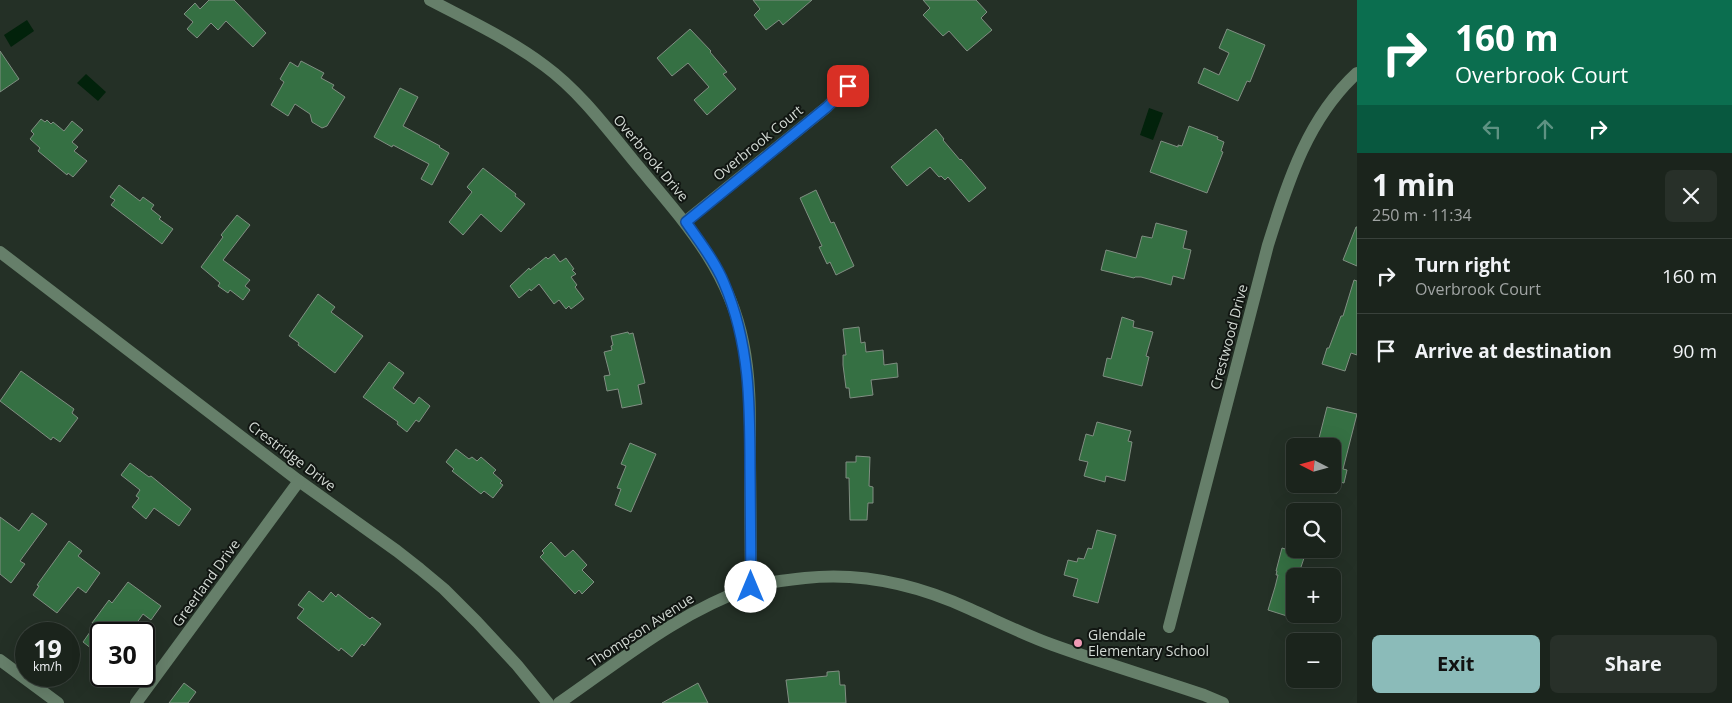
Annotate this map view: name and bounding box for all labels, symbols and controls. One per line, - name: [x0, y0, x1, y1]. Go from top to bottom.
- text: 160 m: [1455, 14, 1559, 61]
- icon: right: [1372, 20, 1437, 85]
- text: Overbrook Court: [1455, 59, 1628, 89]
- pin: [827, 65, 869, 107]
- icon: arrive: [834, 72, 862, 100]
- street label: Overbrook Court: [709, 101, 806, 185]
- street label: Overbrook Drive: [609, 110, 693, 205]
- icon: left: [1478, 115, 1506, 143]
- icon: ahead: [1531, 115, 1559, 143]
- icon: right: [1584, 115, 1612, 143]
- text: 1 min: [1372, 164, 1455, 205]
- button: close: [1665, 170, 1717, 222]
- text: 250 m · 11:34: [1372, 204, 1472, 226]
- text: Turn right: [1415, 252, 1510, 278]
- icon: right: [1372, 262, 1400, 290]
- text: 160 m: [1662, 263, 1717, 289]
- text: Overbrook Court: [1415, 278, 1541, 300]
- street label: Crestwood Drive: [1205, 282, 1252, 392]
- icon: arrive: [1372, 337, 1400, 365]
- text: Arrive at destination: [1415, 338, 1612, 364]
- text: 90 m: [1673, 338, 1717, 364]
- street label: Crestridge Drive: [245, 416, 340, 495]
- north arrow: [1286, 438, 1341, 492]
- map controls: [1286, 438, 1341, 688]
- button: search: [1286, 503, 1341, 558]
- street label: Greerland Drive: [167, 535, 244, 630]
- position arrow: [724, 560, 776, 612]
- button: +: [1286, 568, 1341, 623]
- street label: Thompson Avenue: [584, 588, 697, 671]
- speed limit sign: 30: [90, 622, 155, 687]
- place label: Glendale Elementary School: [1088, 625, 1209, 660]
- text: 19: [33, 631, 62, 665]
- button: −: [1286, 633, 1341, 688]
- button: Exit: [1372, 635, 1540, 693]
- button: Share: [1550, 635, 1717, 693]
- marker: Glendale Elementary School: [1072, 637, 1084, 649]
- text: km/h: [33, 658, 62, 675]

